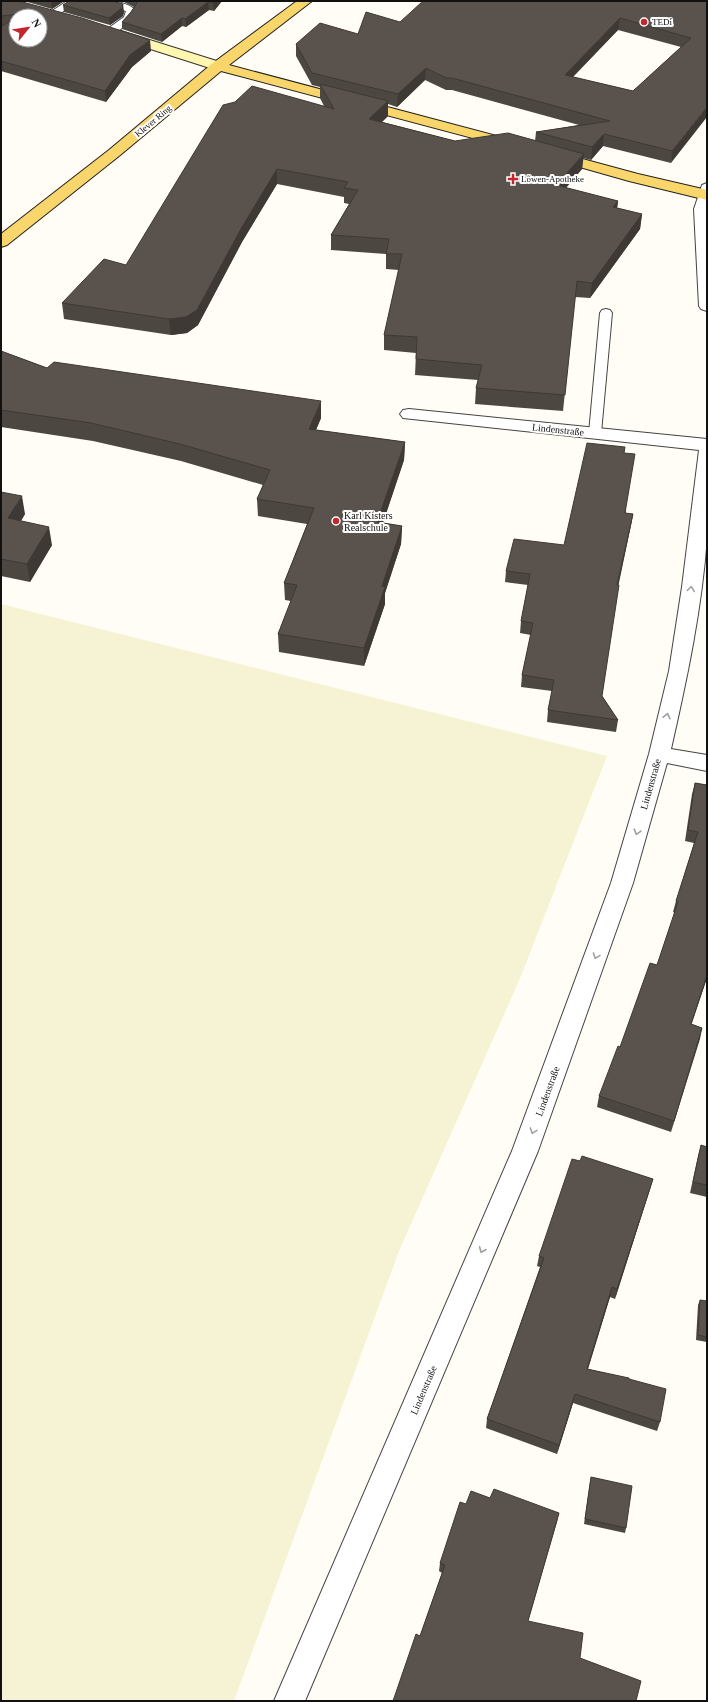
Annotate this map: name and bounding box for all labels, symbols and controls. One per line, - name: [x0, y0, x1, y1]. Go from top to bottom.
- north arrow: [8, 8, 48, 48]
- text: N: [29, 17, 44, 29]
- marker: TEDi: [639, 17, 649, 27]
- place label: TEDi: [652, 17, 672, 27]
- street label: Klever Ring: [133, 103, 174, 139]
- marker: Löwen-Apotheke: [508, 174, 518, 184]
- place label: Löwen-Apotheke: [521, 174, 584, 184]
- street label: Lindenstraße: [531, 421, 585, 438]
- place label: Karl Kisters Realschule: [344, 510, 393, 533]
- marker: Karl Kisters Realschule: [331, 516, 341, 526]
- one-way arrow: [686, 586, 695, 592]
- one-way arrow: [663, 713, 671, 720]
- street label: Lindenstraße: [638, 757, 663, 811]
- one-way arrow: [633, 829, 642, 836]
- one-way arrow: [592, 952, 601, 959]
- street label: Lindenstraße: [533, 1064, 562, 1118]
- one-way arrow: [529, 1127, 537, 1134]
- one-way arrow: [479, 1247, 487, 1254]
- street label: Lindenstraße: [408, 1364, 439, 1416]

